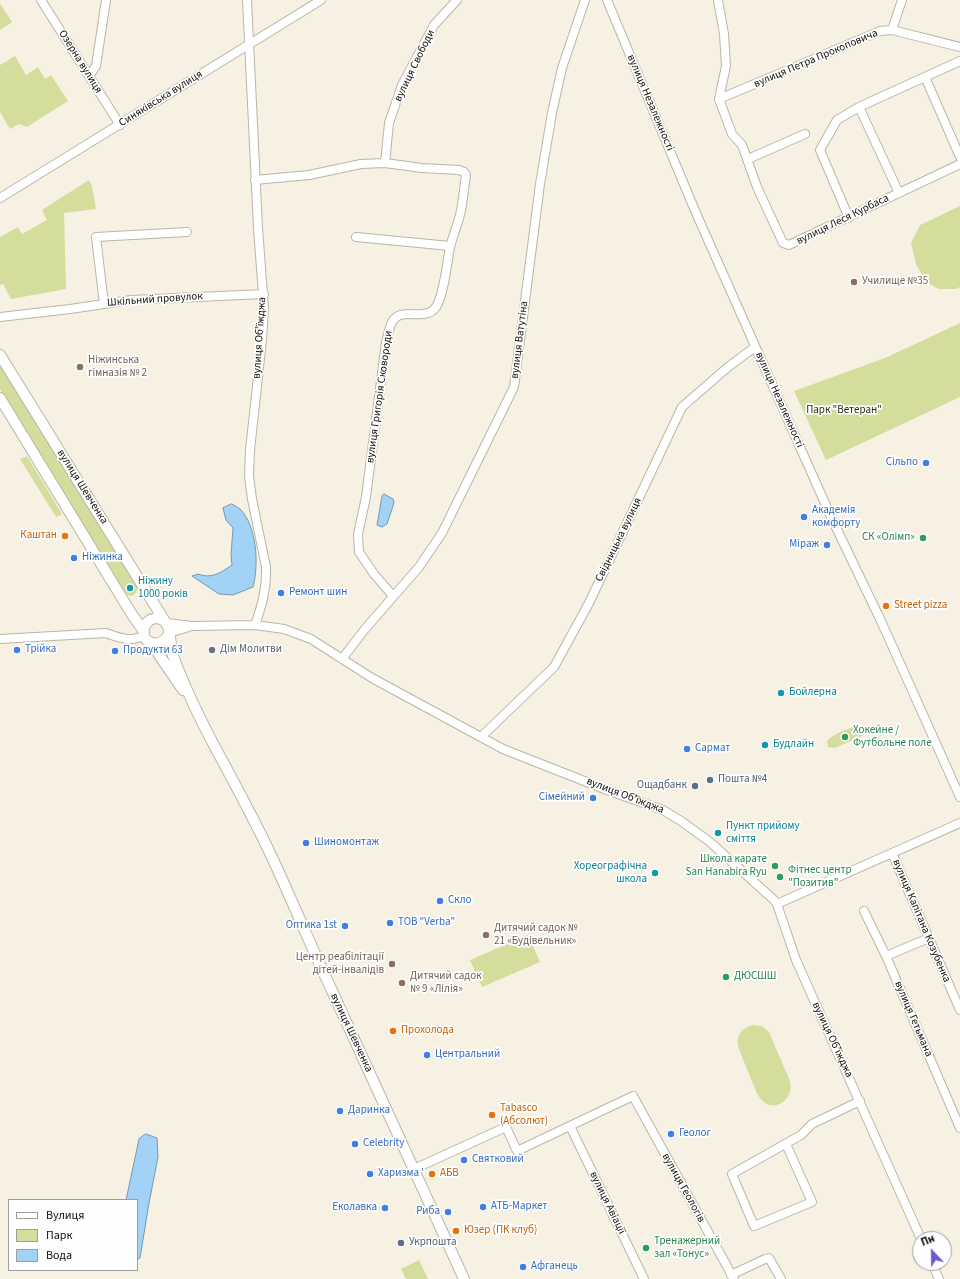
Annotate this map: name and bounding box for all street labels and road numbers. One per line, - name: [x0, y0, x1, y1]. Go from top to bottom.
- street label: вулиця Петра Прокоповича: [752, 27, 880, 91]
- street label: Озерна вулиця: [55, 28, 105, 96]
- street label: вулиця Свободи: [392, 28, 438, 104]
- street label: вулиця Незалежності: [624, 53, 676, 153]
- street label: Синяківська вулиця: [117, 68, 205, 130]
- street label: вулиця Леся Курбаса: [795, 192, 891, 248]
- street label: Шкільний провулок: [107, 290, 203, 310]
- street label: вулиця Обʼїжджа: [251, 297, 269, 379]
- street label: вулиця Ватутіна: [509, 300, 531, 380]
- street label: вулиця Григорія Сковороди: [364, 330, 396, 464]
- street label: вулиця Незалежності: [752, 350, 806, 450]
- street label: вулиця Шевченка: [54, 447, 110, 527]
- street label: Свідницька вулиця: [593, 496, 645, 584]
- street label: вулиця Обʼїжджа: [584, 775, 666, 817]
- street label: вулиця Капітана Козубенка: [889, 858, 953, 984]
- street label: вулиця Гетьмана: [891, 979, 935, 1059]
- street label: вулиця Шевченка: [327, 992, 375, 1074]
- street label: вулиця Обʼїжджа: [809, 1000, 855, 1080]
- street label: вулиця Геологів: [659, 1151, 707, 1225]
- street label: вулиця Авіації: [586, 1169, 628, 1237]

